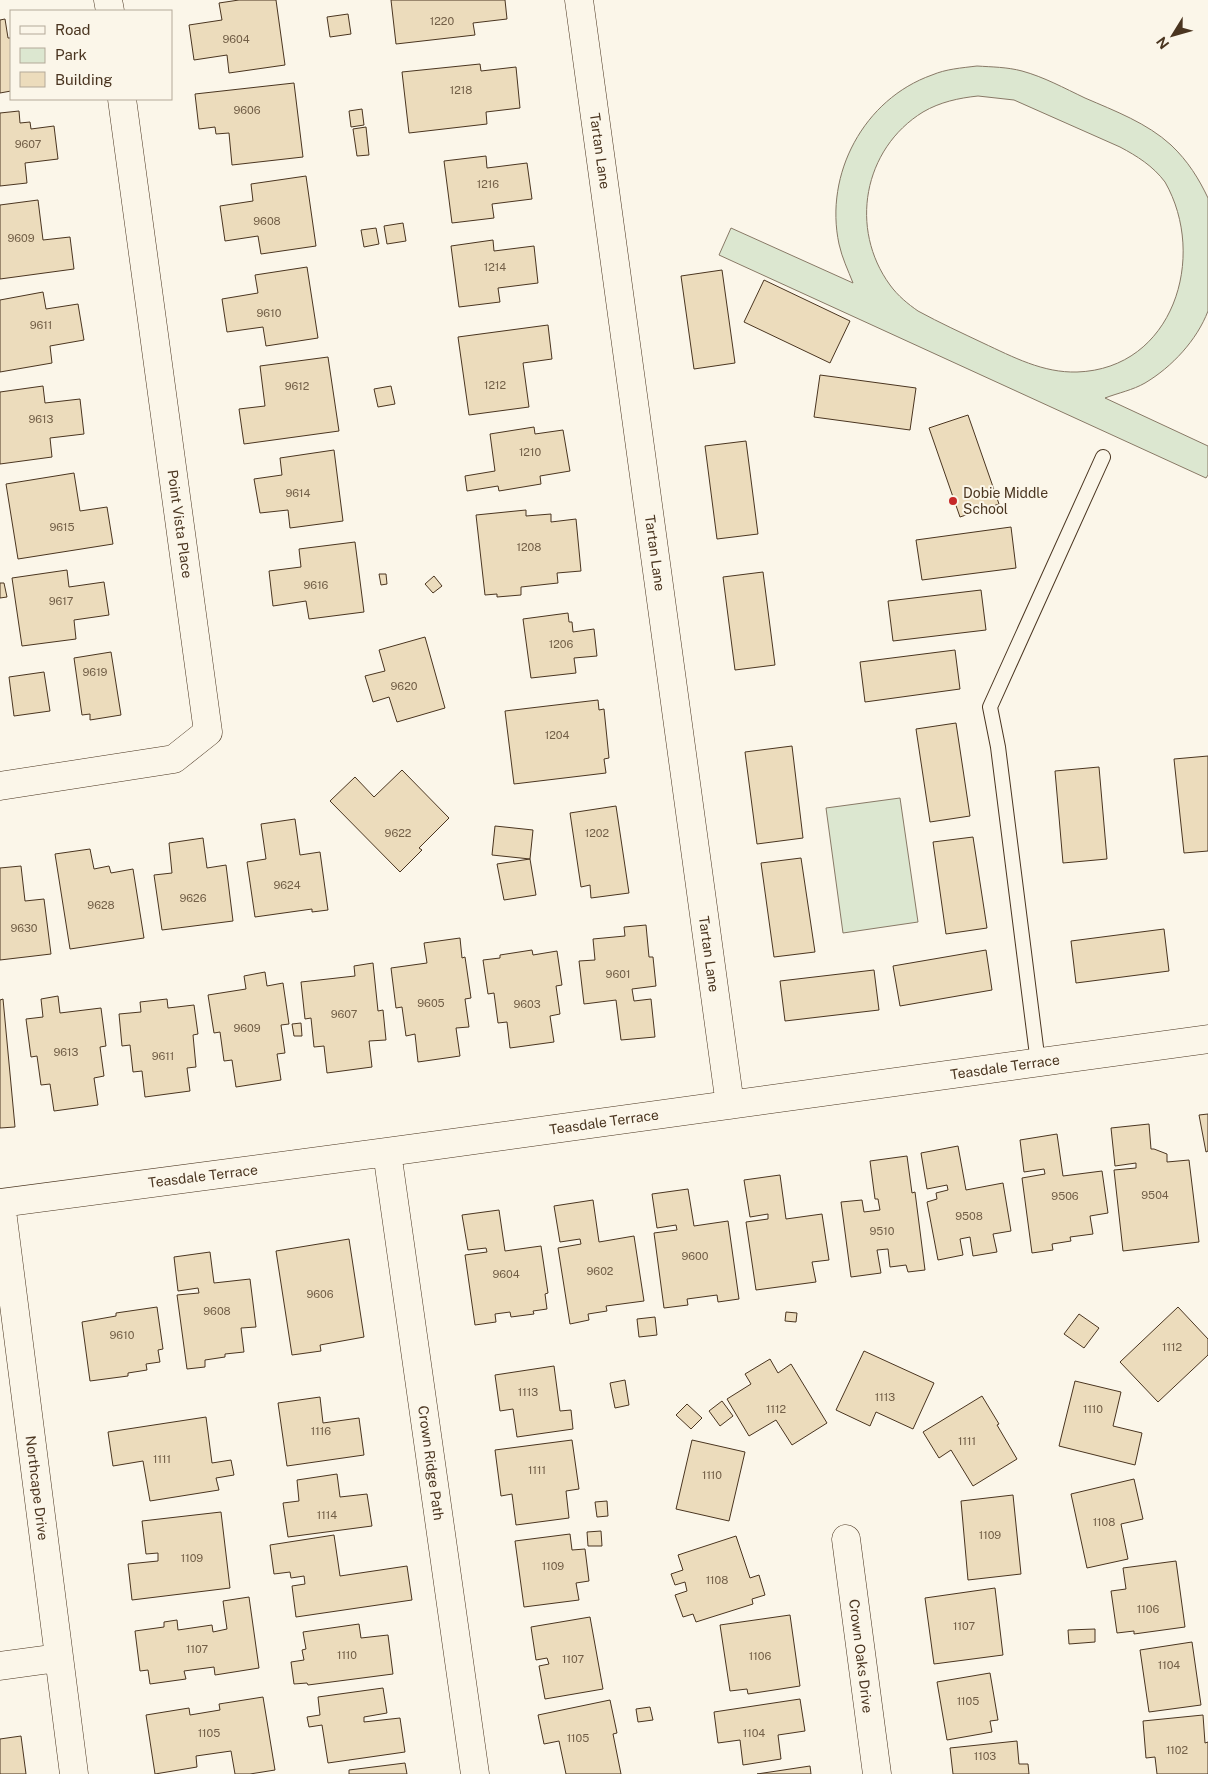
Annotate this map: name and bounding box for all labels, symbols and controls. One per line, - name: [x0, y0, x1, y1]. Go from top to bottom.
- legend: [10, 10, 172, 100]
- north arrow: [1148, 10, 1198, 60]
- house number: 1220: [430, 15, 454, 27]
- text: Road: [55, 21, 91, 38]
- house number: 9604: [222, 33, 250, 45]
- text: N: [1153, 34, 1172, 52]
- text: Park: [55, 46, 87, 63]
- text: Building: [55, 71, 113, 88]
- house number: 1218: [450, 84, 472, 96]
- house number: 9606: [233, 104, 261, 116]
- street label: Tartan Lane: [587, 112, 613, 190]
- house number: 9607: [15, 138, 42, 150]
- house number: 1216: [477, 178, 499, 190]
- house number: 9608: [253, 215, 281, 227]
- house number: 9609: [7, 232, 35, 244]
- house number: 1214: [484, 261, 506, 273]
- house number: 9610: [257, 307, 282, 319]
- house number: 9611: [30, 319, 52, 331]
- house number: 1212: [484, 379, 506, 391]
- house number: 9612: [285, 380, 310, 392]
- house number: 9613: [28, 413, 54, 425]
- house number: 1210: [519, 446, 541, 458]
- street label: Point Vista Place: [164, 469, 196, 579]
- place label: Dobie Middle School: [963, 485, 1048, 517]
- house number: 9614: [285, 487, 311, 499]
- marker: Dobie Middle School: [947, 495, 959, 507]
- street label: Tartan Lane: [642, 514, 668, 592]
- house number: 9615: [49, 521, 75, 533]
- house number: 1208: [517, 541, 541, 553]
- house number: 9616: [304, 579, 329, 591]
- house number: 9617: [49, 595, 74, 607]
- house number: 1206: [549, 638, 573, 650]
- house number: 9619: [83, 666, 108, 678]
- house number: 9620: [391, 680, 418, 692]
- house number: 1204: [545, 729, 569, 741]
- house number: 9622: [385, 827, 412, 839]
- house number: 1202: [585, 827, 610, 839]
- house number: 9624: [273, 879, 301, 891]
- house number: 9626: [179, 892, 207, 904]
- house number: 9628: [87, 899, 115, 911]
- street label: Tartan Lane: [696, 915, 722, 993]
- house number: 9630: [10, 922, 38, 934]
- house number: 9601: [606, 968, 630, 980]
- house number: 9605: [417, 997, 445, 1009]
- house number: 9603: [513, 998, 541, 1010]
- house number: 9607: [331, 1008, 358, 1020]
- house number: 9609: [233, 1022, 261, 1034]
- house number: 9613: [53, 1046, 79, 1058]
- house number: 9611: [152, 1050, 174, 1062]
- street label: Teasdale Terrace: [949, 1051, 1061, 1083]
- street label: Teasdale Terrace: [548, 1106, 660, 1138]
- street label: Teasdale Terrace: [147, 1161, 259, 1191]
- house number: 9504: [1141, 1189, 1169, 1201]
- house number: 9506: [1051, 1190, 1079, 1202]
- house number: 9508: [955, 1210, 983, 1222]
- house number: 9510: [869, 1225, 895, 1237]
- house number: 9600: [682, 1250, 709, 1262]
- house number: 9602: [587, 1265, 614, 1277]
- house number: 9604: [492, 1268, 520, 1280]
- house number: 9606: [306, 1288, 334, 1300]
- house number: 9608: [203, 1305, 231, 1317]
- house number: 9610: [110, 1329, 135, 1341]
- house number: 1112: [1162, 1341, 1182, 1353]
- house number: 1113: [518, 1386, 538, 1398]
- house number: 1113: [875, 1391, 895, 1403]
- house number: 1112: [766, 1403, 786, 1415]
- house number: 1110: [1083, 1403, 1103, 1415]
- street label: Crown Ridge Path: [415, 1405, 447, 1521]
- house number: 1116: [311, 1425, 331, 1437]
- street label: Northcape Drive: [23, 1435, 51, 1541]
- house number: 1111: [958, 1435, 976, 1447]
- house number: 1111: [153, 1453, 171, 1465]
- house number: 1111: [528, 1464, 546, 1476]
- house number: 1110: [702, 1469, 722, 1481]
- house number: 1114: [317, 1509, 337, 1521]
- house number: 1108: [1093, 1516, 1115, 1528]
- house number: 1109: [979, 1529, 1001, 1541]
- house number: 1109: [181, 1552, 203, 1564]
- house number: 1109: [542, 1560, 564, 1572]
- house number: 1108: [706, 1574, 728, 1586]
- street label: Crown Oaks Drive: [846, 1598, 876, 1714]
- house number: 1106: [1137, 1603, 1159, 1615]
- house number: 1107: [953, 1620, 975, 1632]
- house number: 1107: [186, 1643, 208, 1655]
- house number: 1110: [337, 1649, 357, 1661]
- house number: 1106: [749, 1650, 771, 1662]
- house number: 1107: [562, 1653, 584, 1665]
- house number: 1104: [1158, 1659, 1180, 1671]
- house number: 1105: [957, 1695, 979, 1707]
- house number: 1105: [198, 1727, 220, 1739]
- house number: 1104: [743, 1727, 765, 1739]
- house number: 1105: [567, 1732, 589, 1744]
- house number: 1102: [1166, 1744, 1189, 1756]
- house number: 1103: [974, 1750, 996, 1762]

